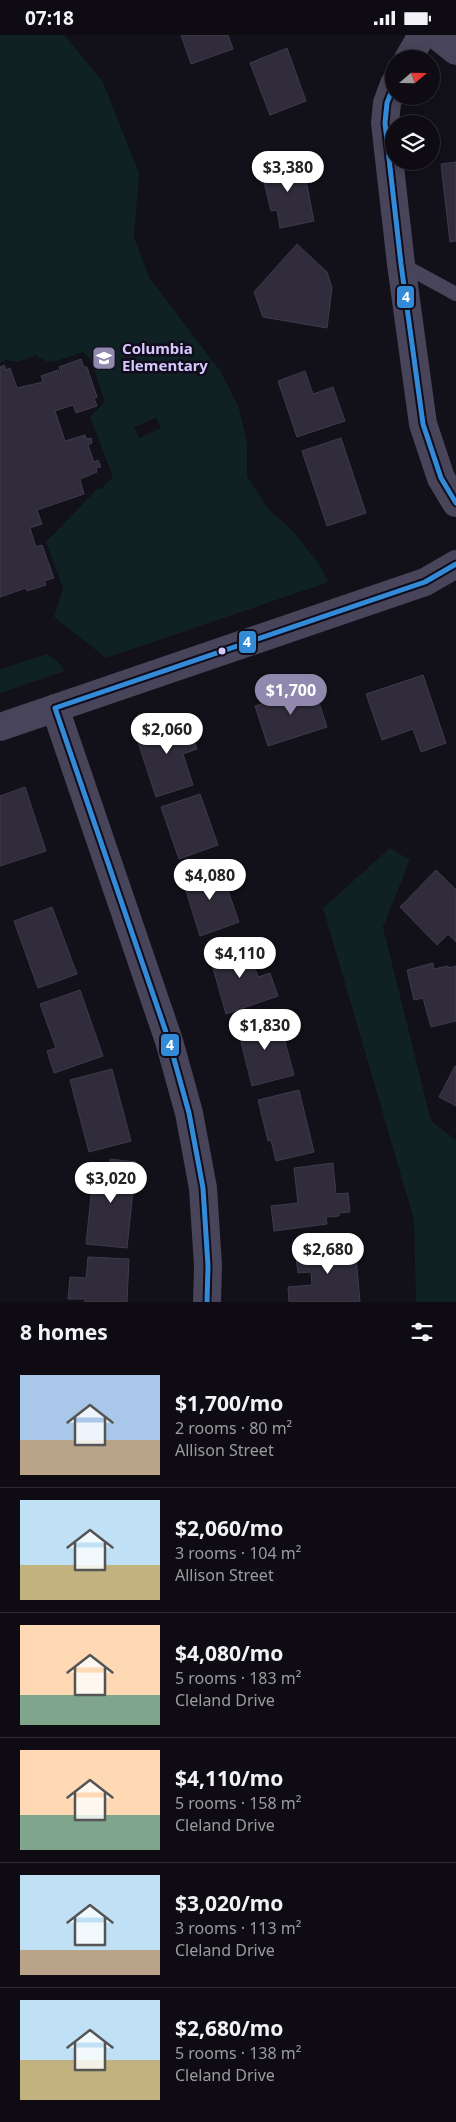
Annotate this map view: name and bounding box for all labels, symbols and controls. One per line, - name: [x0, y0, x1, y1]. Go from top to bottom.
- text: 07:18: [25, 5, 74, 31]
- north arrow: [385, 50, 440, 105]
- map controls: [385, 50, 440, 170]
- button: layers: [385, 115, 440, 170]
- pin: $3,380: [247, 151, 329, 193]
- text: $3,380: [263, 156, 313, 178]
- line badge: 4: [396, 285, 415, 309]
- text: 4: [402, 287, 410, 306]
- place label: Columbia Elementary: [122, 338, 208, 375]
- school or university icon: Columbia Elementary: [91, 345, 117, 371]
- line badge: 4: [238, 630, 257, 654]
- text: 4: [243, 632, 251, 651]
- unlabelled marker: [217, 646, 227, 656]
- pin: $1,700: [250, 673, 332, 716]
- text: $1,700: [266, 679, 316, 701]
- pin: $2,060: [126, 713, 208, 755]
- text: $2,060: [142, 718, 192, 740]
- pin: $4,080: [169, 859, 251, 901]
- text: $4,080: [185, 864, 235, 886]
- pin: $4,110: [199, 937, 281, 979]
- text: $4,110: [215, 942, 265, 964]
- pin: $1,830: [224, 1009, 306, 1051]
- text: $1,830: [240, 1014, 290, 1036]
- line badge: 4: [160, 1033, 180, 1057]
- text: 4: [166, 1035, 174, 1054]
- pin: $3,020: [70, 1161, 152, 1204]
- text: $3,020: [86, 1167, 136, 1189]
- pin: $2,680: [287, 1233, 369, 1275]
- text: $2,680: [303, 1238, 353, 1260]
- text: 8 homes: [20, 1318, 108, 1346]
- icon: filters: [408, 1318, 436, 1346]
- text: $1,700/mo: [175, 1389, 283, 1417]
- icon: home: [60, 1395, 120, 1455]
- text: 2 rooms · 80 m²: [175, 1417, 292, 1439]
- text: Allison Street: [175, 1439, 274, 1461]
- text: $2,060/mo: [175, 1514, 283, 1542]
- icon: home: [60, 1520, 120, 1580]
- text: 3 rooms · 104 m²: [175, 1542, 301, 1564]
- text: Allison Street: [175, 1564, 274, 1586]
- text: $4,080/mo: [175, 1639, 283, 1667]
- icon: home: [60, 1645, 120, 1705]
- text: 5 rooms · 183 m²: [175, 1667, 301, 1689]
- text: Cleland Drive: [175, 1689, 275, 1711]
- text: $4,110/mo: [175, 1764, 283, 1792]
- icon: home: [60, 1770, 120, 1830]
- text: 5 rooms · 158 m²: [175, 1792, 301, 1814]
- text: Cleland Drive: [175, 1814, 275, 1836]
- text: $3,020/mo: [175, 1889, 283, 1917]
- icon: home: [60, 1895, 120, 1955]
- text: 3 rooms · 113 m²: [175, 1917, 301, 1939]
- text: Cleland Drive: [175, 1939, 275, 1961]
- text: $2,680/mo: [175, 2014, 283, 2042]
- icon: home: [60, 2020, 120, 2080]
- text: 5 rooms · 138 m²: [175, 2042, 301, 2064]
- text: Cleland Drive: [175, 2064, 275, 2086]

